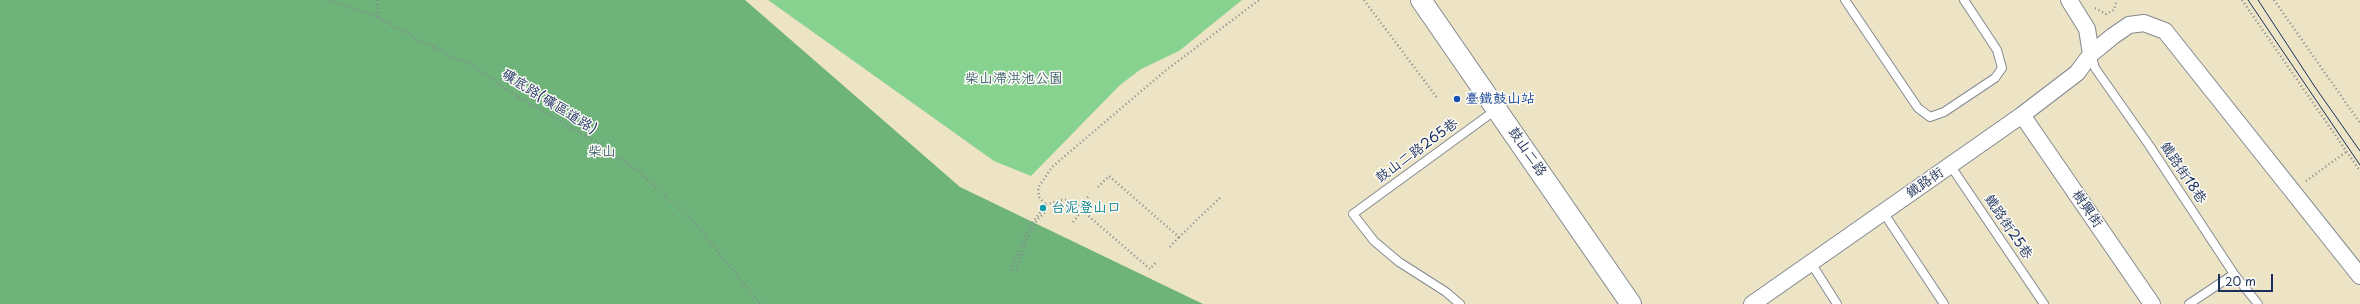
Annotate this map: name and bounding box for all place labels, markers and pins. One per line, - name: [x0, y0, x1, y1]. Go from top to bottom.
- place label: 臺鐵鼓山站: [1465, 91, 1535, 107]
- marker: 臺鐵鼓山站: [1452, 94, 1462, 104]
- place label: 台泥登山口: [1051, 200, 1121, 216]
- marker: 台泥登山口: [1038, 203, 1048, 213]

